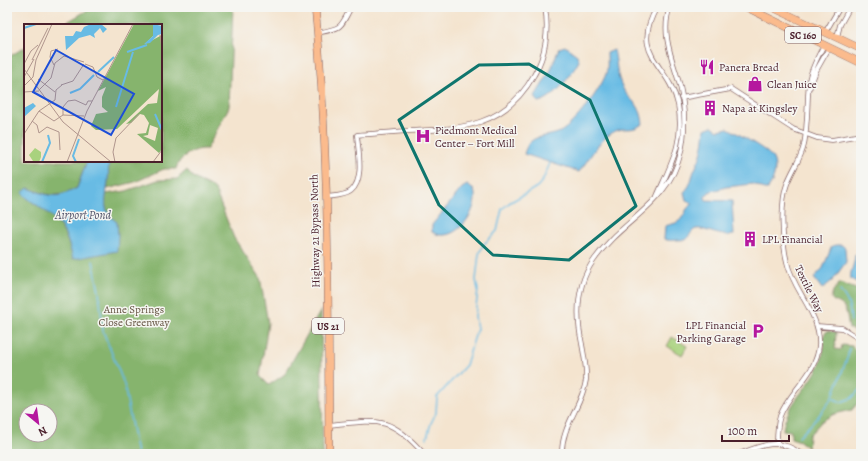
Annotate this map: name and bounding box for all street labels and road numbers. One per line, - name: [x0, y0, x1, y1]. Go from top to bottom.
- road number: SC 160: [785, 27, 821, 43]
- street label: Highway 21 Bypass North: [307, 174, 323, 288]
- street label: Textile Way: [791, 263, 827, 315]
- road number: US 21: [312, 318, 344, 334]

